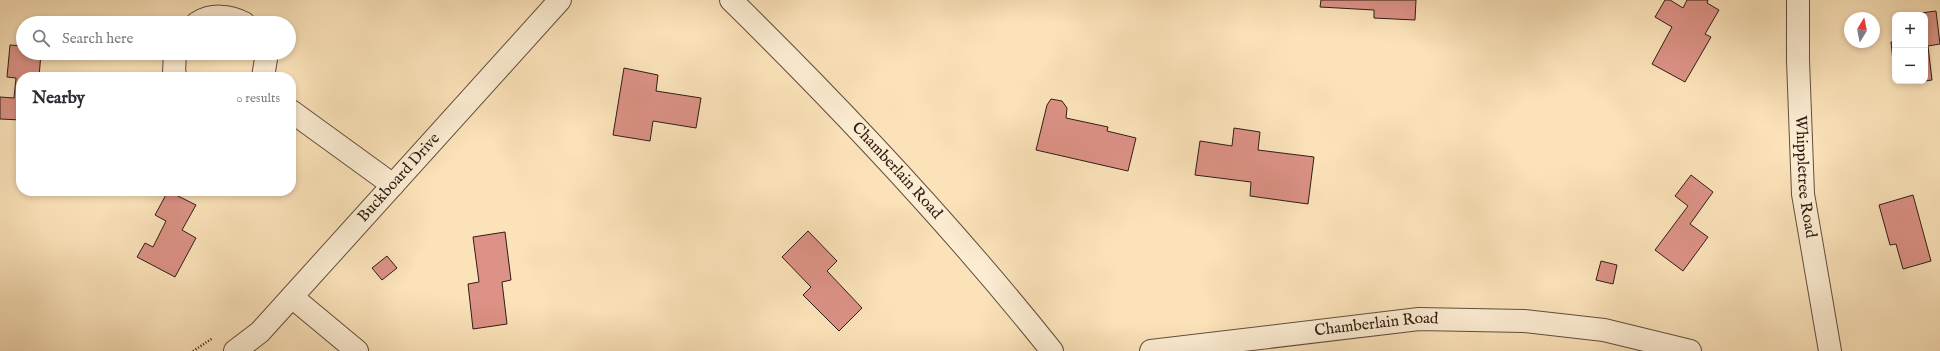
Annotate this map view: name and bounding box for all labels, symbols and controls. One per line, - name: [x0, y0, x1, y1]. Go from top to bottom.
- north arrow: [1844, 12, 1880, 48]
- map controls: [1892, 12, 1928, 84]
- button: +: [1892, 12, 1928, 48]
- search box: [16, 16, 296, 60]
- icon: search: [30, 27, 52, 49]
- text: Search here: [62, 29, 133, 48]
- button: −: [1892, 48, 1928, 84]
- text: Nearby: [32, 88, 85, 109]
- text: 0 results: [236, 90, 280, 107]
- street label: Whippletree Road: [1790, 115, 1820, 240]
- street label: Chamberlain Road: [847, 118, 946, 224]
- street label: Buckboard Drive: [354, 129, 445, 227]
- street label: Chamberlain Road: [1313, 309, 1439, 341]

